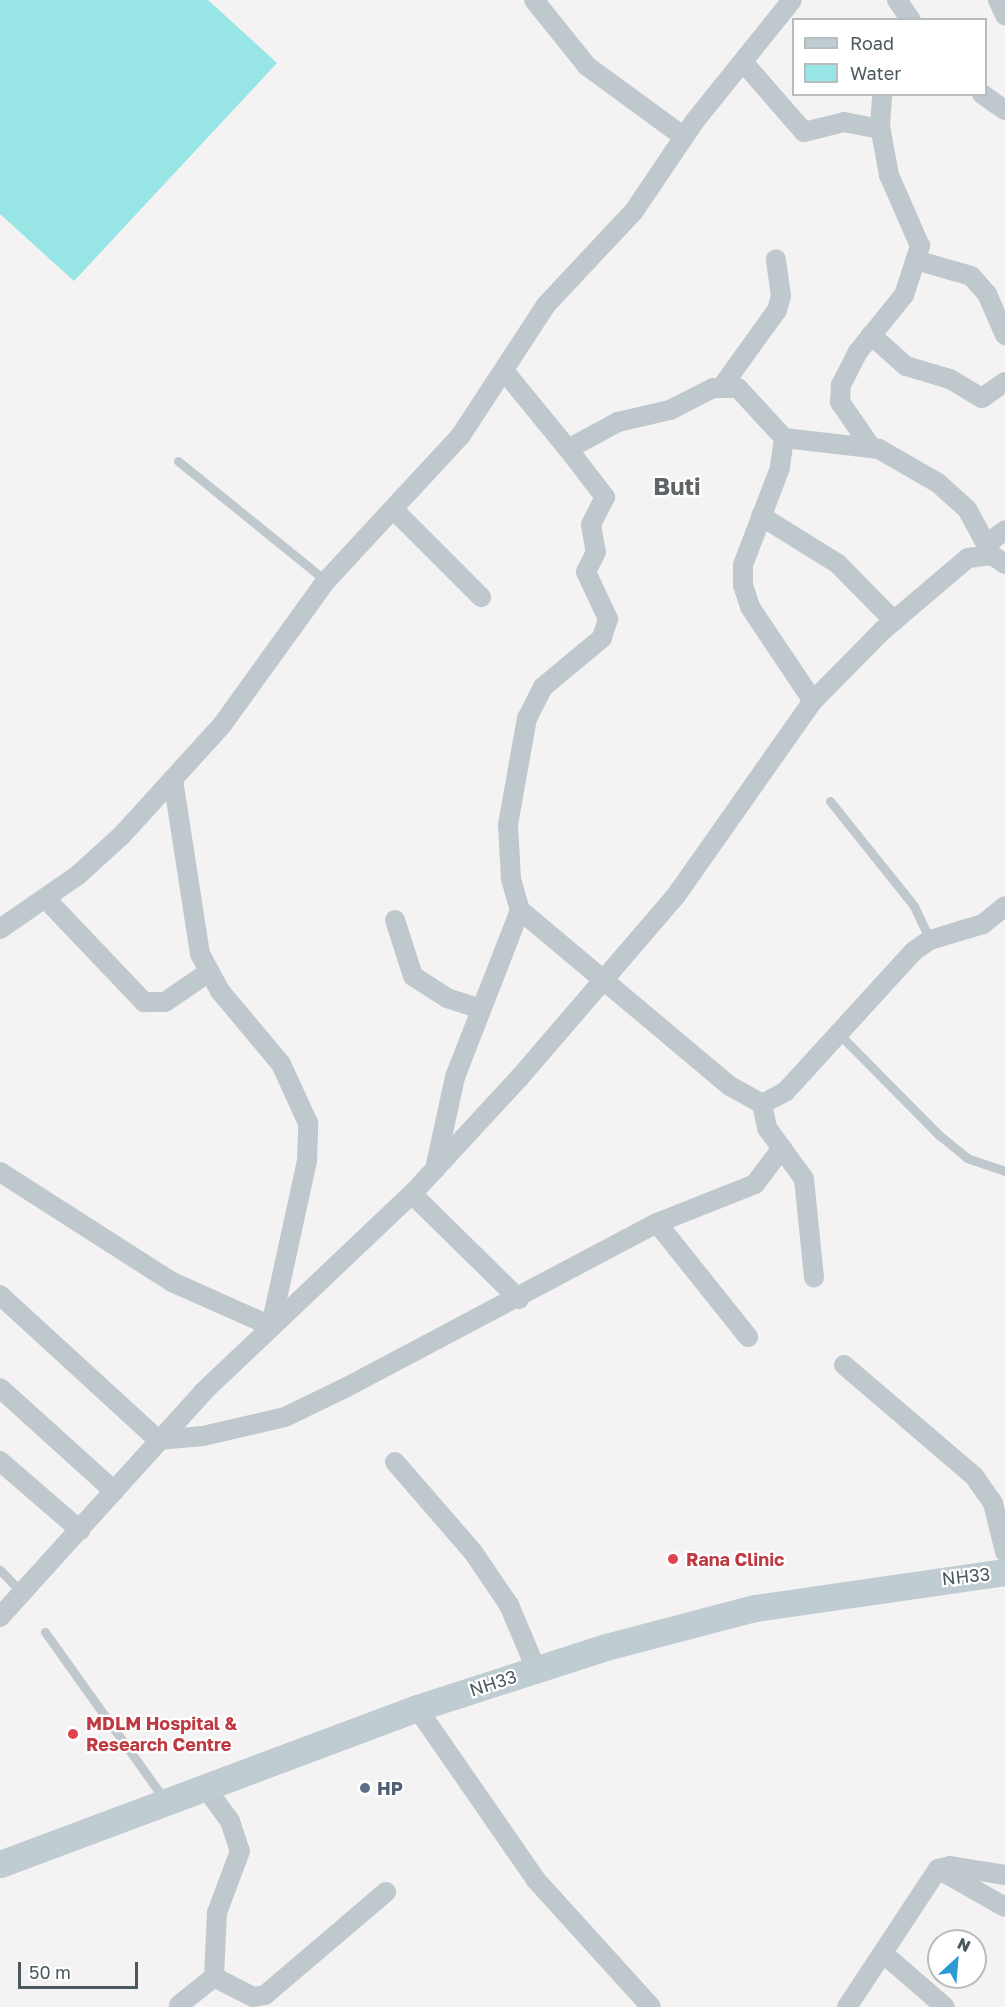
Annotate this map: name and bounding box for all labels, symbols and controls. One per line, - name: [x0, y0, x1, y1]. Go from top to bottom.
- legend: [792, 18, 987, 96]
- text: Road: [850, 32, 894, 54]
- text: Water: [850, 62, 901, 84]
- district label: Buti: [653, 472, 701, 500]
- place label: Rana Clinic: [686, 1548, 784, 1570]
- marker: Rana Clinic: [664, 1550, 682, 1568]
- street label: NH33: [941, 1563, 991, 1589]
- street label: NH33: [467, 1665, 519, 1701]
- place label: MDLM Hospital & Research Centre: [86, 1713, 237, 1756]
- marker: MDLM Hospital & Research Centre: [64, 1725, 82, 1743]
- place label: HP: [377, 1777, 403, 1799]
- marker: HP: [358, 1781, 372, 1795]
- north arrow: [927, 1929, 987, 1989]
- text: N: [954, 1933, 974, 1956]
- scale bar: [21, 1950, 141, 1988]
- text: 50 m: [29, 1961, 71, 1983]

